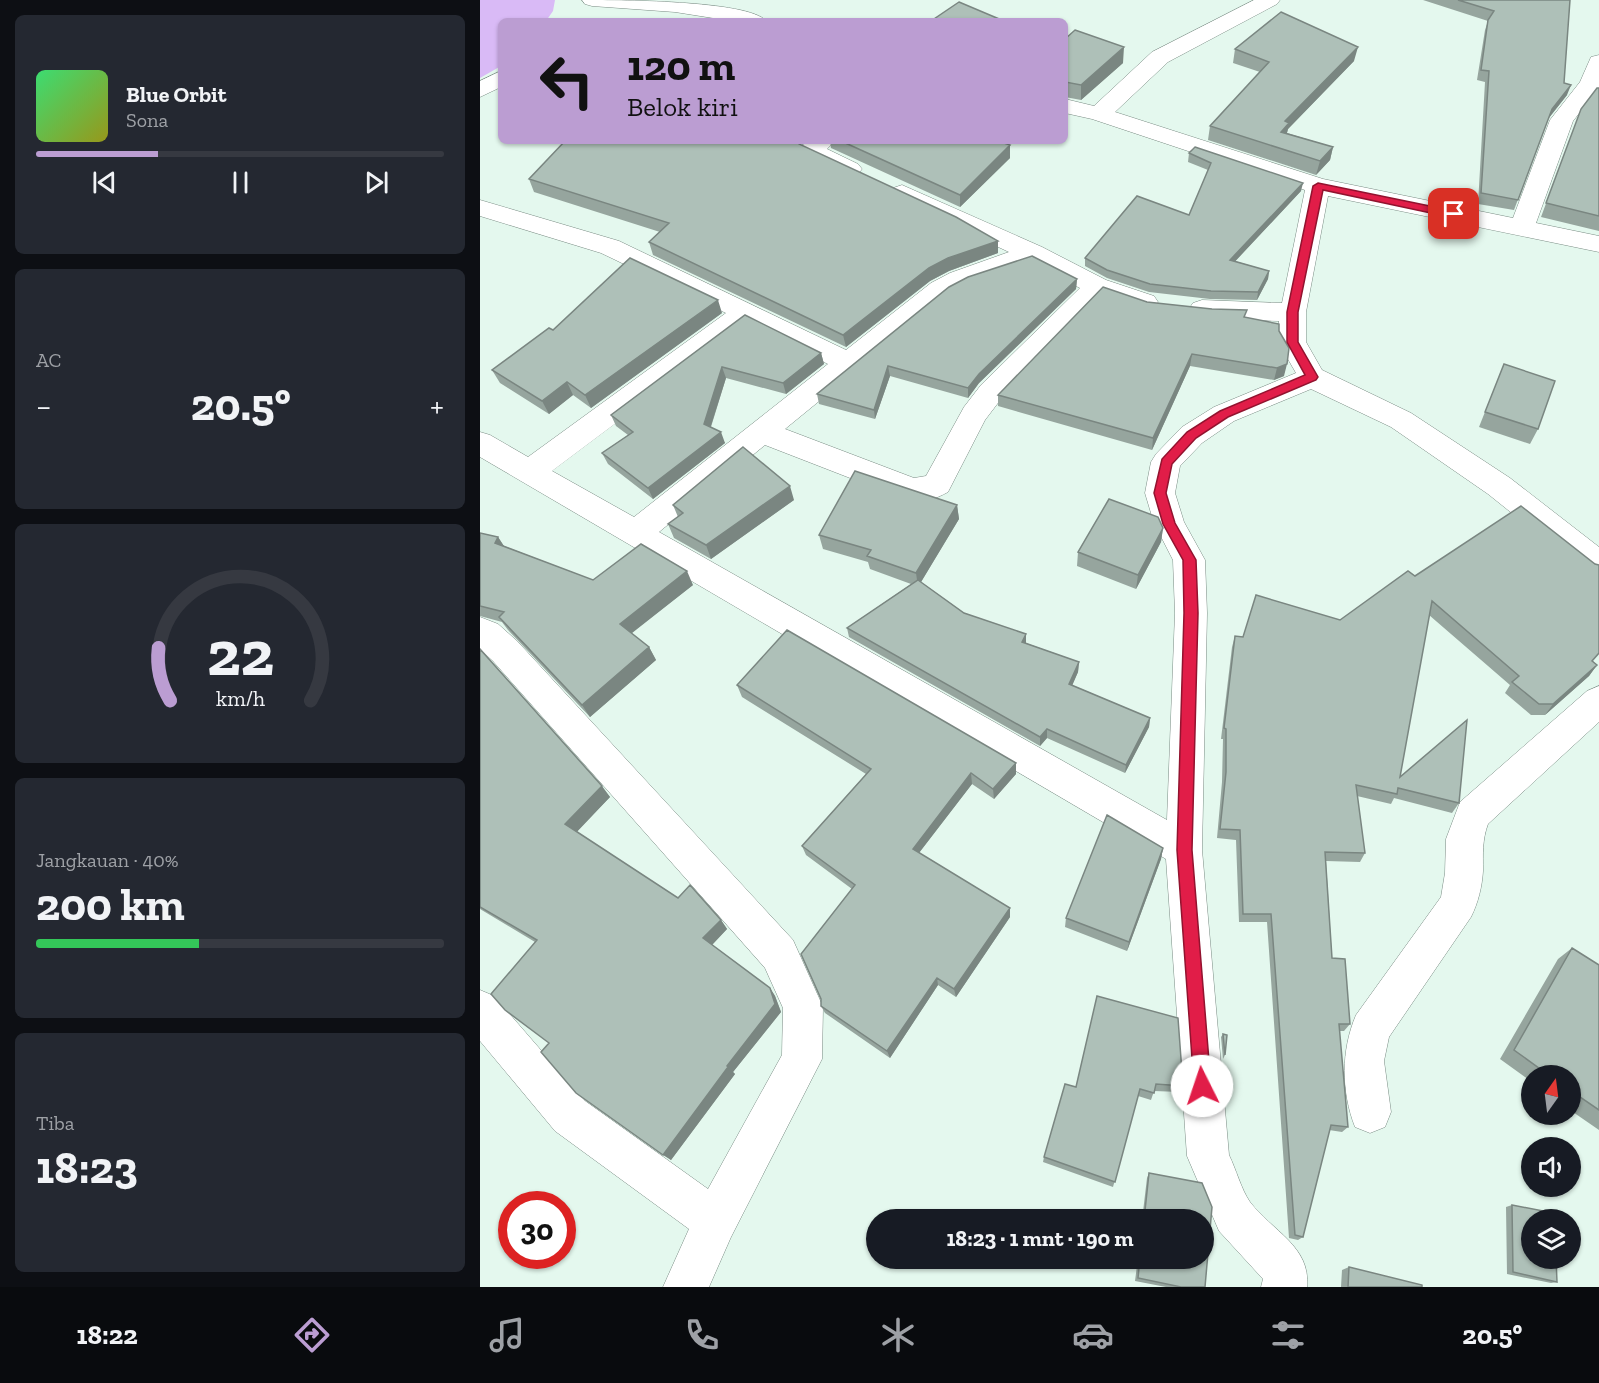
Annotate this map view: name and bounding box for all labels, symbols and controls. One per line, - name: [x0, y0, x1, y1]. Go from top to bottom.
- text: 120 m: [627, 40, 735, 91]
- icon: left: [528, 42, 606, 120]
- text: Blue Orbit: [126, 81, 226, 108]
- text: Belok kiri: [627, 91, 738, 123]
- text: Sona: [126, 108, 168, 132]
- icon: previous: [88, 166, 121, 199]
- icon: pause: [224, 166, 257, 199]
- icon: next: [360, 166, 393, 199]
- pin: [1428, 188, 1479, 239]
- icon: arrive: [1437, 197, 1470, 230]
- text: AC: [36, 348, 61, 372]
- text: 20.5°: [191, 378, 291, 432]
- text: −: [36, 386, 51, 425]
- text: +: [430, 386, 444, 425]
- text: 22: [206, 616, 274, 691]
- text: km/h: [216, 686, 264, 711]
- text: Jangkauan · 40%: [36, 848, 179, 872]
- text: 200 km: [36, 878, 185, 932]
- position arrow: [1170, 1054, 1234, 1118]
- north arrow: [1521, 1065, 1581, 1125]
- map controls: [1521, 1065, 1581, 1269]
- text: Tiba: [36, 1111, 74, 1135]
- button: sound: [1521, 1137, 1581, 1197]
- text: 18:23: [36, 1141, 138, 1195]
- speed limit sign: 30: [498, 1191, 576, 1269]
- button: layers: [1521, 1209, 1581, 1269]
- text: 18:23 · 1 mnt · 190 m: [946, 1225, 1134, 1252]
- icon: directions: [291, 1314, 333, 1356]
- icon: music: [486, 1314, 528, 1356]
- icon: phone: [681, 1314, 723, 1356]
- icon: climate: [877, 1314, 919, 1356]
- icon: car: [1072, 1314, 1114, 1356]
- icon: filters: [1267, 1314, 1309, 1356]
- text: 18:22: [77, 1319, 138, 1351]
- text: 20.5°: [1462, 1319, 1522, 1351]

